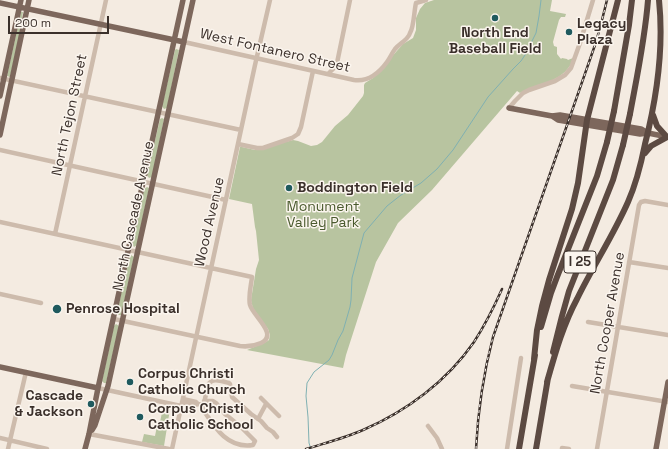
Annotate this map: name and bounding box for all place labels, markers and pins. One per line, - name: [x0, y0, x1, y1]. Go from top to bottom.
- marker: North End Baseball Field: [490, 13, 500, 23]
- place label: Legacy Plaza: [577, 16, 626, 48]
- place label: North End Baseball Field: [449, 25, 541, 58]
- marker: Legacy Plaza: [564, 27, 574, 37]
- place label: Boddington Field: [297, 180, 413, 196]
- marker: Boddington Field: [284, 183, 294, 193]
- place label: Penrose Hospital: [66, 301, 180, 317]
- marker: Penrose Hospital: [51, 303, 63, 315]
- place label: Corpus Christi Catholic Church: [138, 366, 246, 398]
- marker: Corpus Christi Catholic Church: [125, 377, 135, 387]
- place label: Cascade & Jackson: [15, 388, 83, 420]
- marker: Cascade & Jackson: [86, 399, 96, 409]
- place label: Corpus Christi Catholic School: [148, 401, 254, 434]
- marker: Corpus Christi Catholic School: [135, 412, 145, 422]

